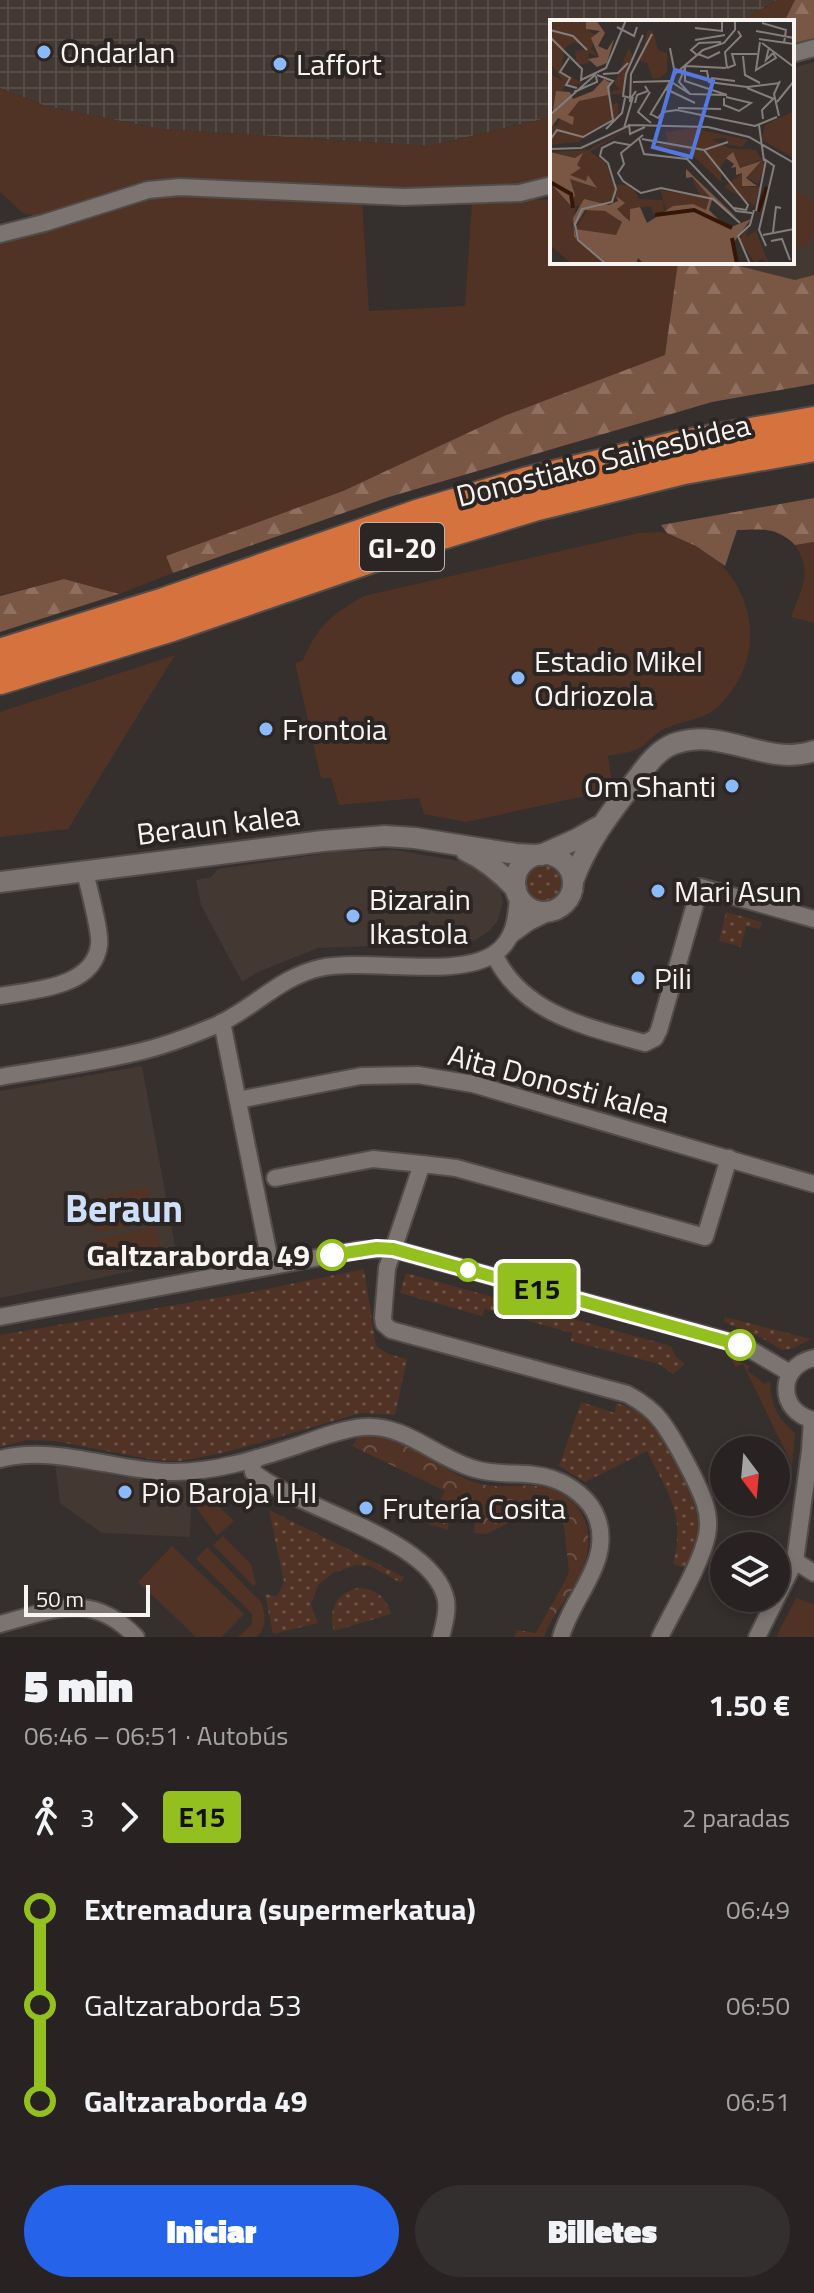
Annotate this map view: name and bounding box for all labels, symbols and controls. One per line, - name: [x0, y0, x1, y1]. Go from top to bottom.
- inset map: [550, 20, 794, 264]
- place label: Ondarlan: [60, 29, 175, 75]
- place label: Laffort: [296, 41, 382, 87]
- marker: Ondarlan: [35, 43, 53, 61]
- marker: Laffort: [271, 55, 289, 73]
- street label: Donostiako Saihesbidea: [451, 401, 755, 519]
- road number: GI-20: [360, 523, 444, 571]
- place label: Estadio Mikel Odriozola: [534, 638, 703, 718]
- marker: Estadio Mikel Odriozola: [509, 669, 527, 687]
- place label: Frontoia: [282, 706, 387, 752]
- marker: Frontoia: [257, 720, 275, 738]
- place label: Om Shanti: [584, 763, 716, 809]
- marker: Om Shanti: [723, 777, 741, 795]
- street label: Beraun kalea: [134, 791, 302, 857]
- place label: Mari Asun: [674, 868, 802, 914]
- place label: Bizarain Ikastola: [369, 876, 471, 956]
- marker: Mari Asun: [649, 882, 667, 900]
- marker: Bizarain Ikastola: [344, 907, 362, 925]
- place label: Pili: [654, 955, 692, 1001]
- marker: Pili: [629, 969, 647, 987]
- street label: Aita Donosti kalea: [443, 1031, 675, 1135]
- district label: Beraun: [65, 1179, 183, 1237]
- place label: Galtzaraborda 49: [86, 1232, 310, 1278]
- marker: Galtzaraborda 49: [317, 1240, 347, 1270]
- unlabelled marker: [457, 1259, 479, 1281]
- line badge: E15: [491, 1263, 583, 1315]
- text: E15: [514, 1267, 560, 1310]
- unlabelled marker: [725, 1330, 755, 1360]
- north arrow: [710, 1436, 790, 1516]
- map controls: [710, 1436, 790, 1612]
- place label: Pio Baroja LHI: [141, 1469, 317, 1515]
- marker: Pio Baroja LHI: [116, 1483, 134, 1501]
- place label: Frutería Cosita: [382, 1485, 566, 1531]
- marker: Frutería Cosita: [357, 1499, 375, 1517]
- button: layers: [710, 1532, 790, 1612]
- scale bar: [24, 1581, 150, 1617]
- text: 50 m: [36, 1582, 84, 1616]
- text: 5 min: [24, 1652, 133, 1719]
- text: 1.50 €: [709, 1682, 790, 1728]
- text: 06:46 – 06:51 · Autobús: [24, 1716, 288, 1755]
- icon: walk: [24, 1795, 68, 1839]
- icon: forward: [107, 1795, 151, 1839]
- text: E15: [179, 1795, 225, 1838]
- text: 3: [80, 1798, 95, 1837]
- text: 2 paradas: [682, 1798, 790, 1837]
- text: Extremadura (supermerkatua): [84, 1886, 476, 1932]
- text: 06:49: [726, 1890, 790, 1929]
- text: Galtzaraborda 53: [84, 1982, 302, 2028]
- text: 06:50: [726, 1986, 790, 2025]
- text: Galtzaraborda 49: [84, 2078, 308, 2124]
- text: 06:51: [726, 2082, 790, 2121]
- button: Iniciar: [24, 2185, 399, 2277]
- button: Billetes: [415, 2185, 790, 2277]

